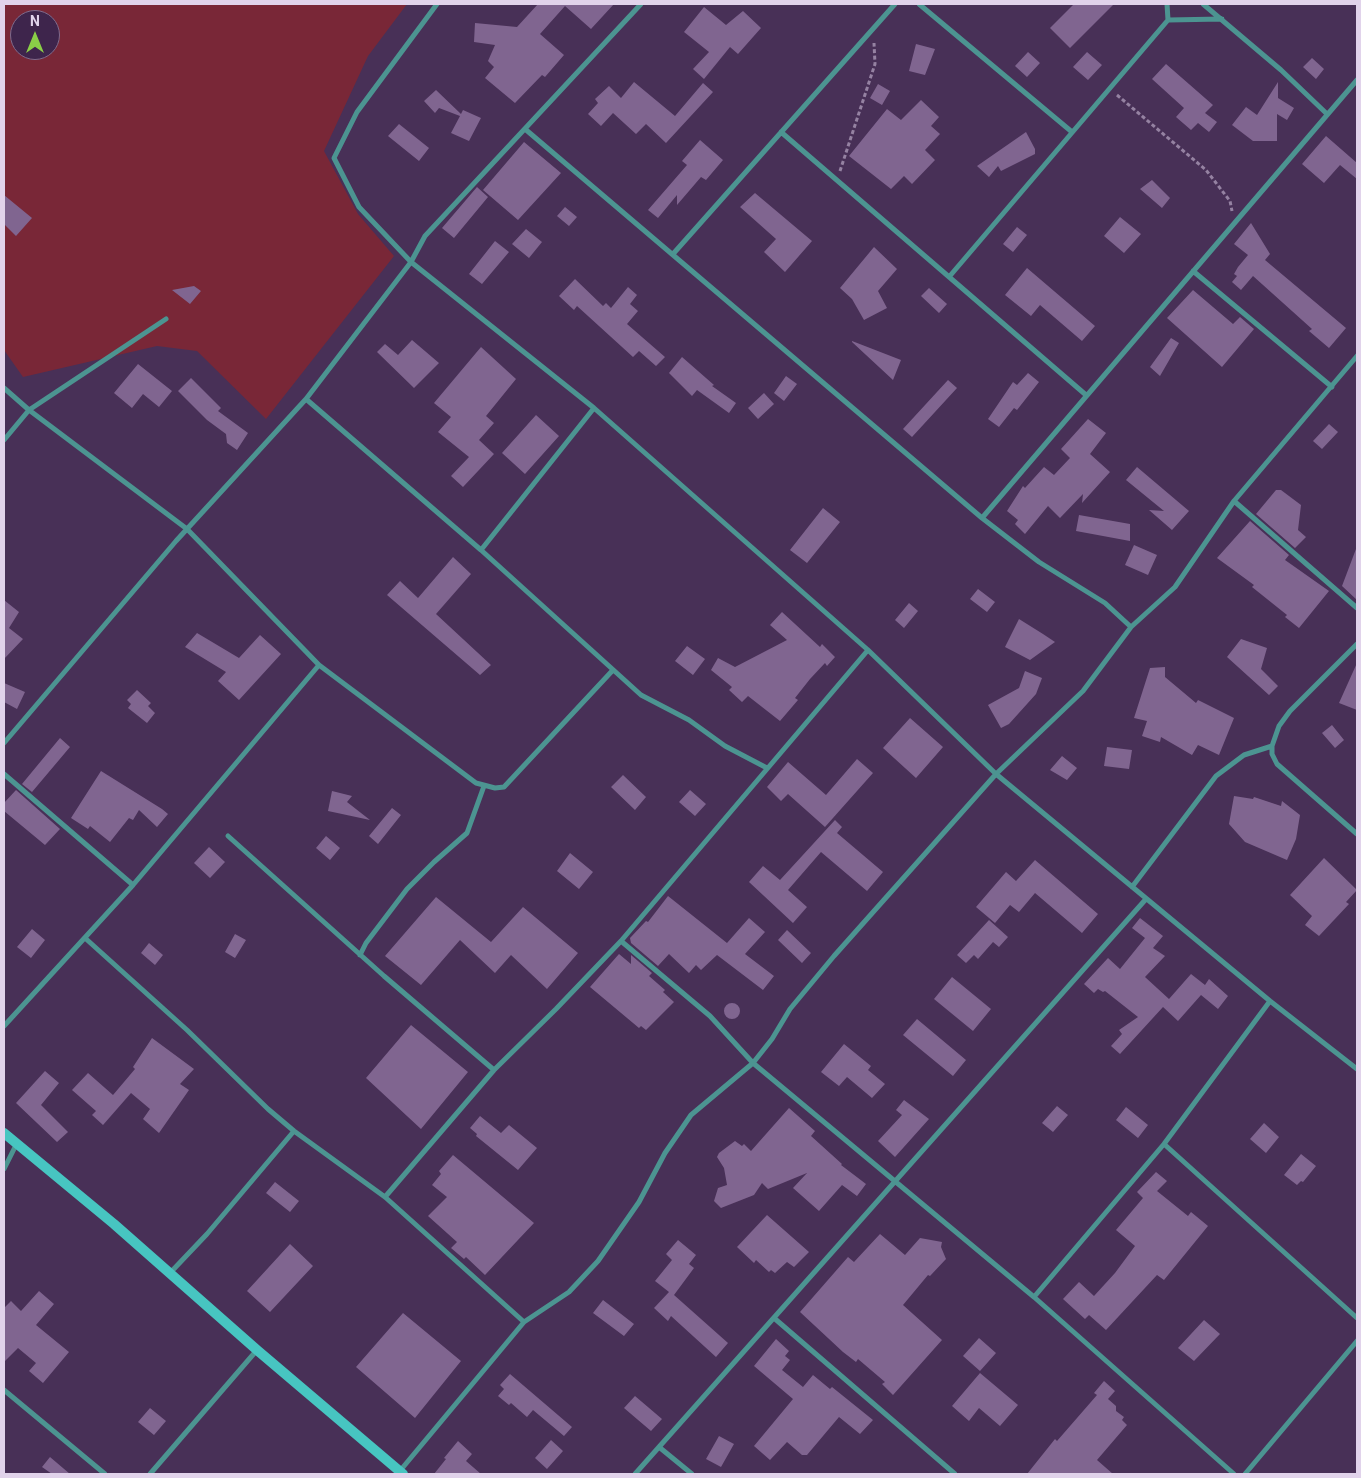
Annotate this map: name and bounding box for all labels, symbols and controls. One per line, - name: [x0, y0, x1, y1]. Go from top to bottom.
- north arrow: [10, 10, 60, 60]
- text: N: [30, 13, 40, 29]

